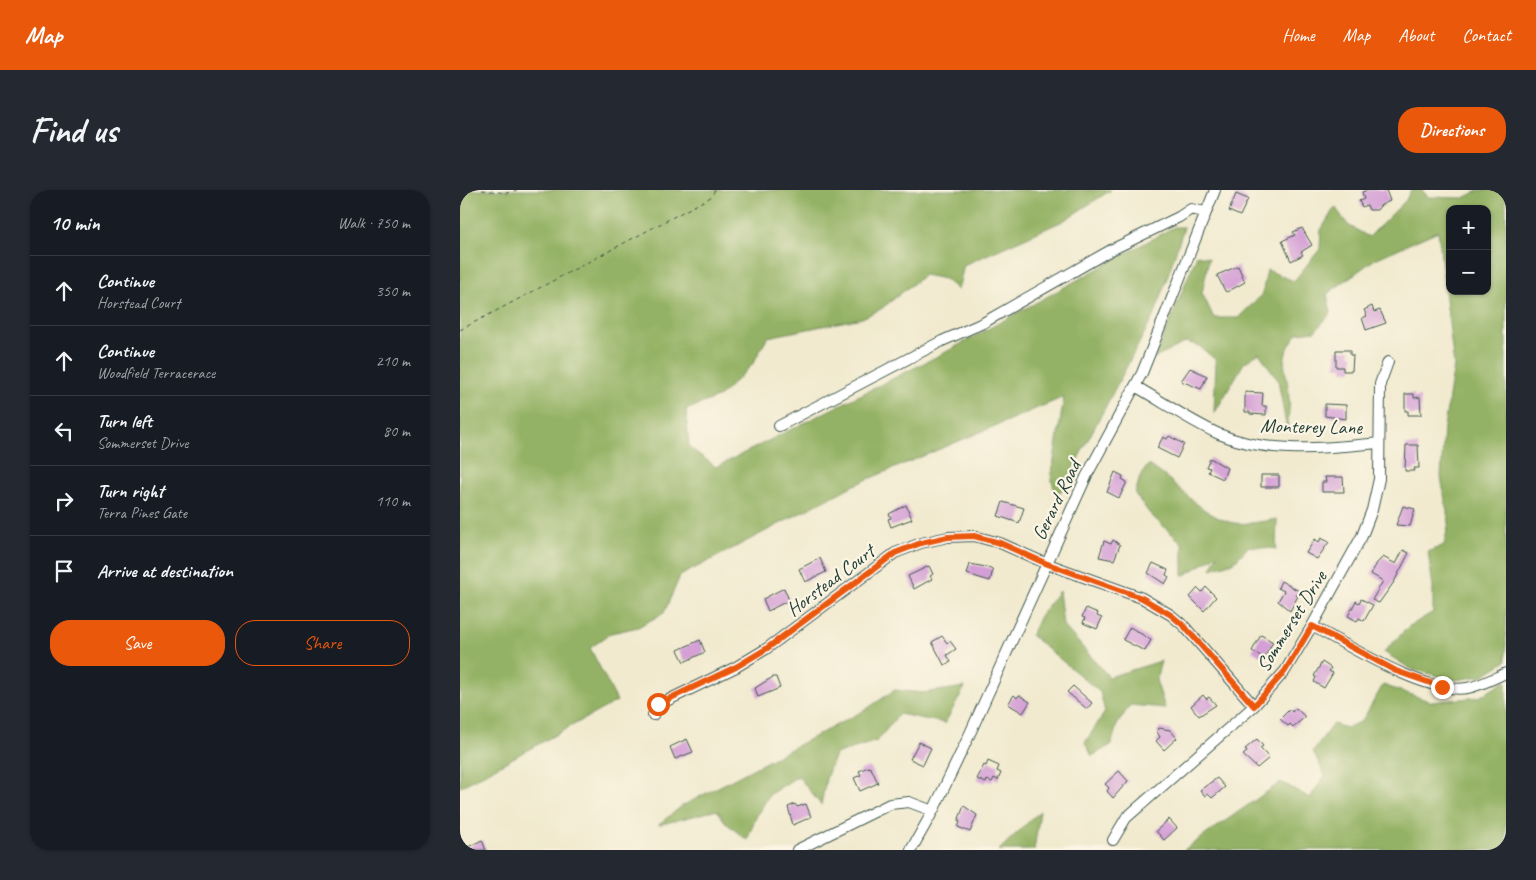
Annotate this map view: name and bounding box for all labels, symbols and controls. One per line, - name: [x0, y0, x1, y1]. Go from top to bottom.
- text: Map: [25, 20, 62, 50]
- text: Home: [1282, 24, 1315, 46]
- text: Map: [1343, 24, 1370, 46]
- text: About: [1398, 24, 1434, 46]
- text: Contact: [1462, 24, 1511, 46]
- button: Directions: [1398, 107, 1506, 153]
- text: Find us: [30, 108, 117, 153]
- map controls: [1446, 205, 1491, 295]
- button: +: [1446, 205, 1491, 250]
- text: 10 min: [50, 210, 100, 236]
- text: Walk · 750 m: [338, 213, 410, 233]
- button: −: [1446, 250, 1491, 295]
- text: Continue: [97, 269, 154, 293]
- icon: ahead: [50, 277, 78, 305]
- text: 350 m: [376, 281, 410, 301]
- text: Horstead Court: [97, 293, 180, 313]
- text: Continue: [97, 339, 154, 363]
- icon: ahead: [50, 347, 78, 375]
- text: 210 m: [376, 351, 410, 371]
- text: Woodfield Terracerace: [97, 363, 215, 383]
- text: Turn left: [97, 409, 152, 433]
- street label: Monterey Lane: [1260, 413, 1364, 440]
- icon: left: [50, 417, 78, 445]
- text: 80 m: [383, 421, 410, 441]
- text: Sommerset Drive: [97, 433, 188, 453]
- street label: Gerard Road: [1026, 453, 1088, 544]
- text: Turn right: [97, 479, 164, 503]
- icon: right: [50, 487, 78, 515]
- text: 110 m: [376, 491, 410, 511]
- text: Terra Pines Gate: [97, 503, 187, 523]
- street label: Horstead Court: [781, 537, 882, 622]
- icon: arrive: [50, 557, 78, 585]
- text: Arrive at destination: [97, 559, 233, 583]
- street label: Sommerset Drive: [1251, 565, 1333, 676]
- button: Save: [50, 620, 225, 666]
- button: Share: [235, 620, 410, 666]
- route end: [1431, 676, 1454, 699]
- route start: [647, 693, 670, 716]

